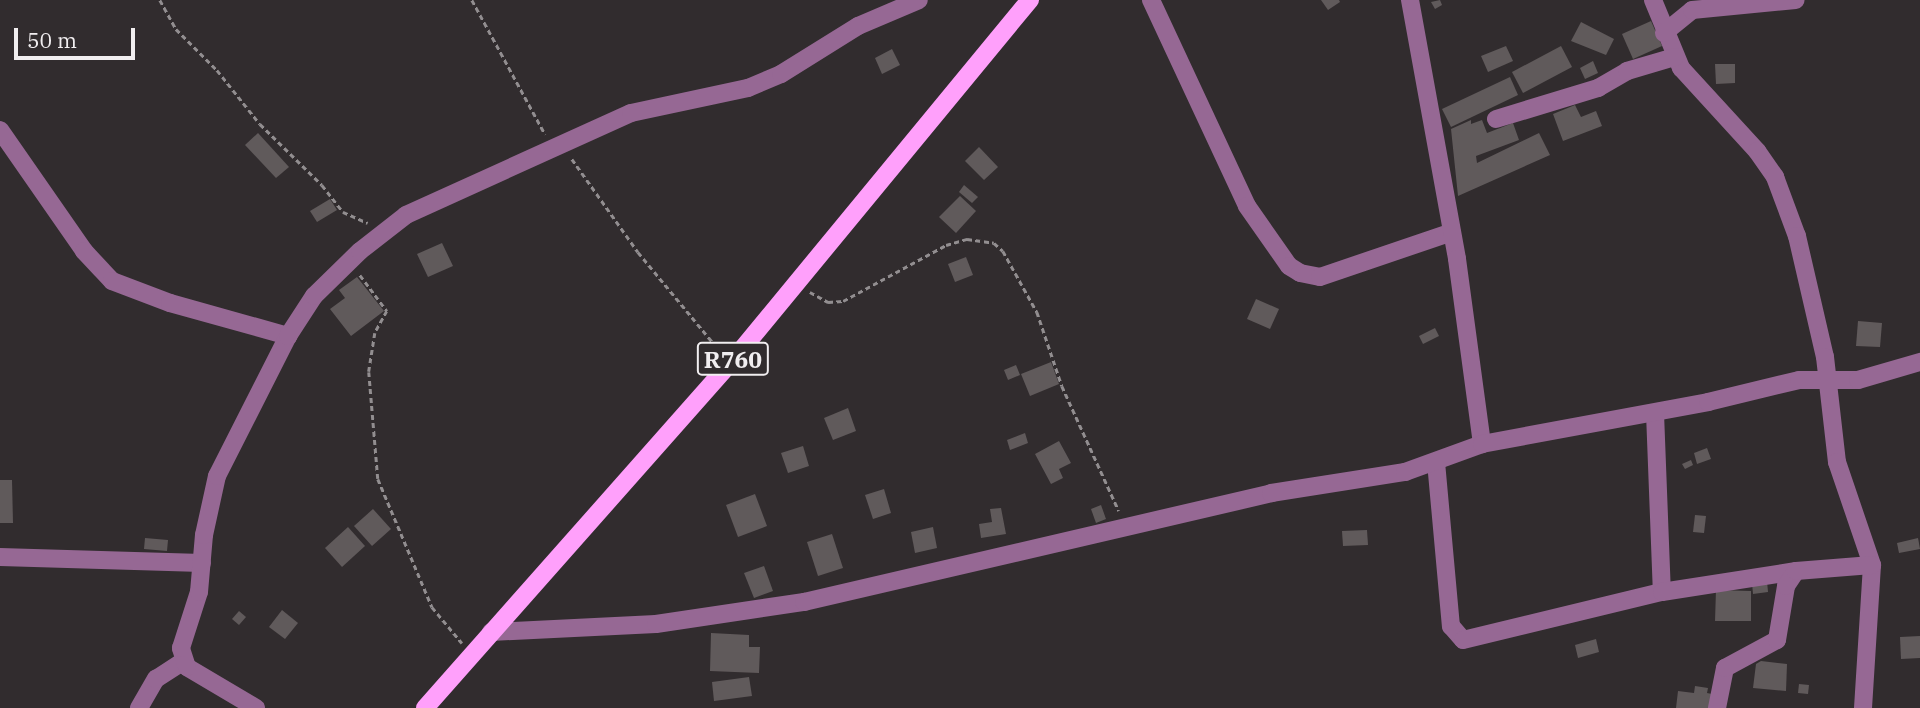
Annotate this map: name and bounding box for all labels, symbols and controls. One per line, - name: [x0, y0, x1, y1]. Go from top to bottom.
- scale bar: [18, 14, 138, 58]
- text: 50 m: [27, 26, 77, 54]
- road number: R760: [696, 340, 770, 378]

